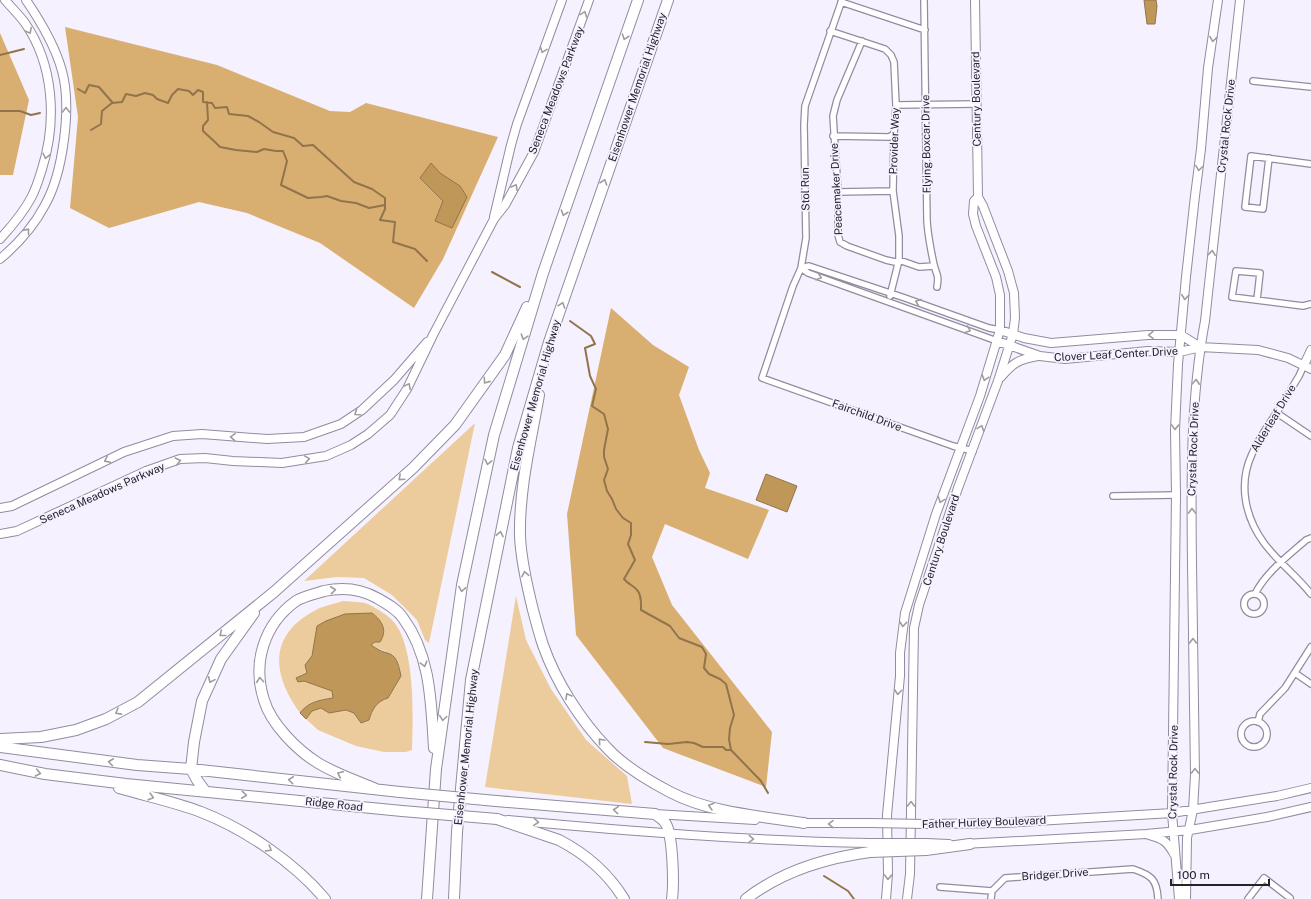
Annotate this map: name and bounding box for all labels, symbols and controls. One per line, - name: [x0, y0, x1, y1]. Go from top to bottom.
- one-way arrow: [580, 11, 588, 18]
- street label: Eisenhower Memorial Highway: [606, 11, 668, 163]
- street label: Seneca Meadows Parkway: [526, 24, 586, 156]
- one-way arrow: [24, 27, 32, 34]
- one-way arrow: [621, 33, 630, 40]
- one-way arrow: [1209, 36, 1218, 42]
- one-way arrow: [540, 46, 548, 53]
- street label: Century Boulevard: [969, 51, 983, 147]
- street label: Crystal Rock Drive: [1215, 79, 1237, 173]
- street label: Flying Boxcar Drive: [919, 95, 933, 193]
- one-way arrow: [62, 107, 70, 113]
- street label: Provider Way: [887, 107, 901, 175]
- street label: Peacemaker Drive: [828, 143, 844, 235]
- one-way arrow: [42, 153, 50, 159]
- one-way arrow: [1195, 165, 1204, 171]
- street label: Stol Run: [799, 167, 811, 211]
- one-way arrow: [599, 179, 607, 186]
- one-way arrow: [510, 184, 517, 191]
- one-way arrow: [560, 209, 569, 216]
- one-way arrow: [22, 228, 29, 235]
- one-way arrow: [1207, 250, 1216, 256]
- one-way arrow: [816, 272, 823, 280]
- one-way arrow: [1181, 294, 1190, 300]
- one-way arrow: [915, 299, 922, 307]
- one-way arrow: [557, 302, 565, 309]
- street label: Eisenhower Memorial Highway: [508, 318, 562, 472]
- one-way arrow: [964, 325, 971, 334]
- one-way arrow: [1148, 331, 1154, 339]
- one-way arrow: [520, 333, 529, 340]
- street label: Clover Leaf Center Drive: [1054, 345, 1178, 363]
- one-way arrow: [981, 374, 990, 381]
- one-way arrow: [484, 377, 491, 384]
- one-way arrow: [1192, 378, 1201, 385]
- street label: Alderleaf Drive: [1248, 382, 1298, 454]
- one-way arrow: [403, 383, 411, 390]
- street label: Fairchild Drive: [831, 397, 903, 433]
- street label: Crystal Rock Drive: [1185, 402, 1201, 496]
- one-way arrow: [354, 408, 361, 416]
- one-way arrow: [1171, 424, 1180, 430]
- one-way arrow: [976, 425, 984, 432]
- one-way arrow: [230, 432, 236, 441]
- one-way arrow: [104, 455, 112, 463]
- one-way arrow: [304, 455, 310, 464]
- one-way arrow: [175, 457, 181, 465]
- one-way arrow: [484, 459, 493, 465]
- street label: Seneca Meadows Parkway: [37, 460, 167, 526]
- one-way arrow: [398, 474, 405, 481]
- street label: Century Boulevard: [921, 493, 961, 587]
- one-way arrow: [938, 496, 946, 503]
- one-way arrow: [1188, 508, 1196, 514]
- one-way arrow: [496, 530, 504, 537]
- one-way arrow: [521, 571, 530, 577]
- one-way arrow: [330, 586, 336, 595]
- one-way arrow: [458, 586, 467, 592]
- one-way arrow: [899, 621, 908, 627]
- one-way arrow: [219, 630, 227, 637]
- one-way arrow: [1189, 638, 1198, 644]
- one-way arrow: [420, 661, 428, 667]
- street label: Eisenhower Memorial Highway: [452, 668, 480, 826]
- one-way arrow: [208, 676, 216, 684]
- one-way arrow: [256, 677, 265, 683]
- one-way arrow: [894, 688, 903, 695]
- one-way arrow: [565, 693, 572, 700]
- one-way arrow: [115, 708, 123, 715]
- one-way arrow: [439, 715, 448, 721]
- street label: Crystal Rock Drive: [1166, 725, 1180, 819]
- one-way arrow: [598, 738, 605, 745]
- one-way arrow: [108, 758, 114, 767]
- one-way arrow: [35, 768, 41, 776]
- one-way arrow: [1191, 768, 1199, 774]
- one-way arrow: [337, 771, 344, 779]
- one-way arrow: [288, 775, 294, 784]
- one-way arrow: [241, 791, 247, 800]
- one-way arrow: [147, 792, 154, 801]
- street label: Ridge Road: [304, 795, 364, 813]
- one-way arrow: [907, 801, 915, 807]
- one-way arrow: [708, 802, 715, 811]
- one-way arrow: [613, 806, 619, 815]
- street label: Father Hurley Boulevard: [922, 814, 1046, 830]
- one-way arrow: [533, 818, 539, 827]
- one-way arrow: [828, 820, 834, 828]
- one-way arrow: [748, 834, 754, 843]
- one-way arrow: [265, 845, 272, 852]
- scale bar: [1171, 861, 1269, 887]
- street label: Bridger Drive: [1021, 866, 1089, 882]
- text: 100 m: [1177, 868, 1210, 882]
- one-way arrow: [884, 874, 892, 880]

